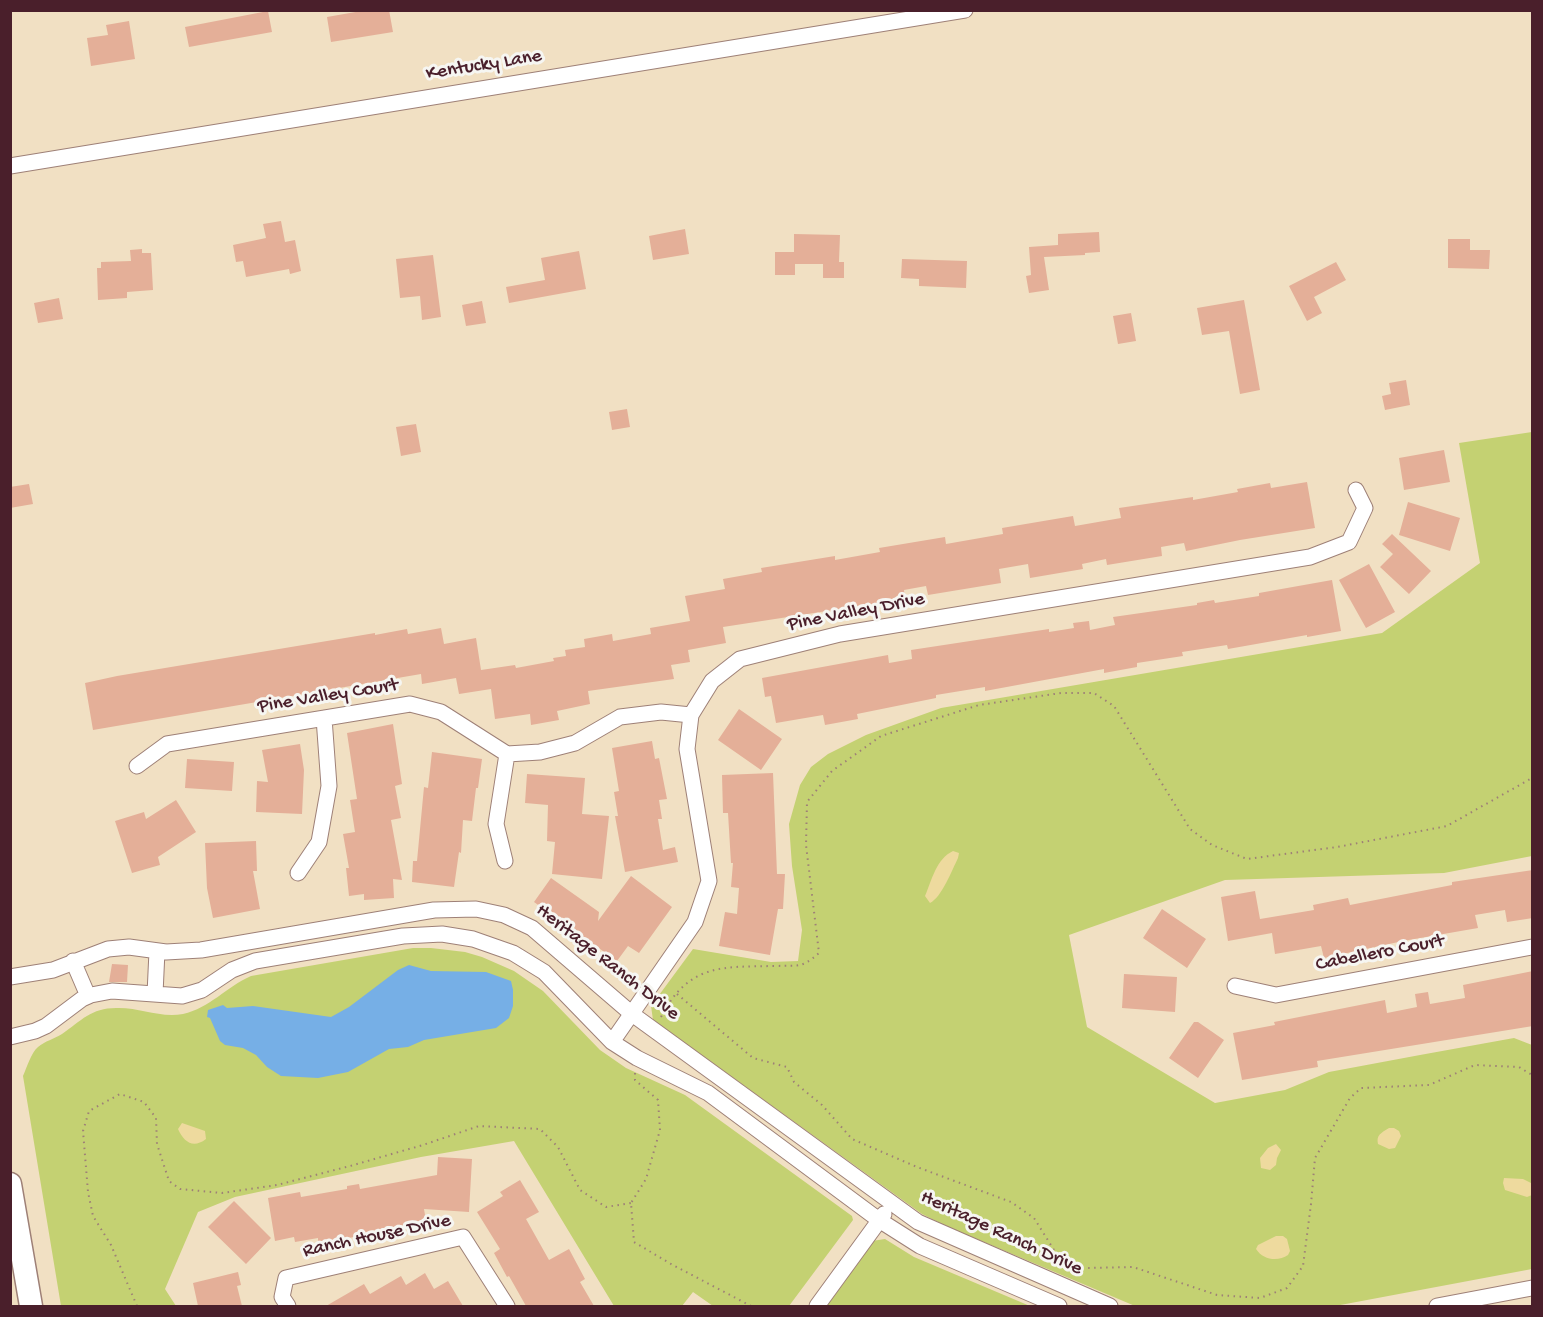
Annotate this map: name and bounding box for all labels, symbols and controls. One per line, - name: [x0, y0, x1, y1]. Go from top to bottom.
- street label: Kentucky Lane: [424, 45, 544, 87]
- street label: Pine Valley Drive: [785, 588, 927, 638]
- street label: Pine Valley Court: [256, 674, 400, 720]
- street label: Heritage Ranch Drive: [530, 899, 684, 1027]
- street label: Cabellero Court: [1314, 930, 1446, 978]
- street label: Heritage Ranch Drive: [916, 1186, 1086, 1282]
- street label: Ranch House Drive: [301, 1210, 453, 1264]

